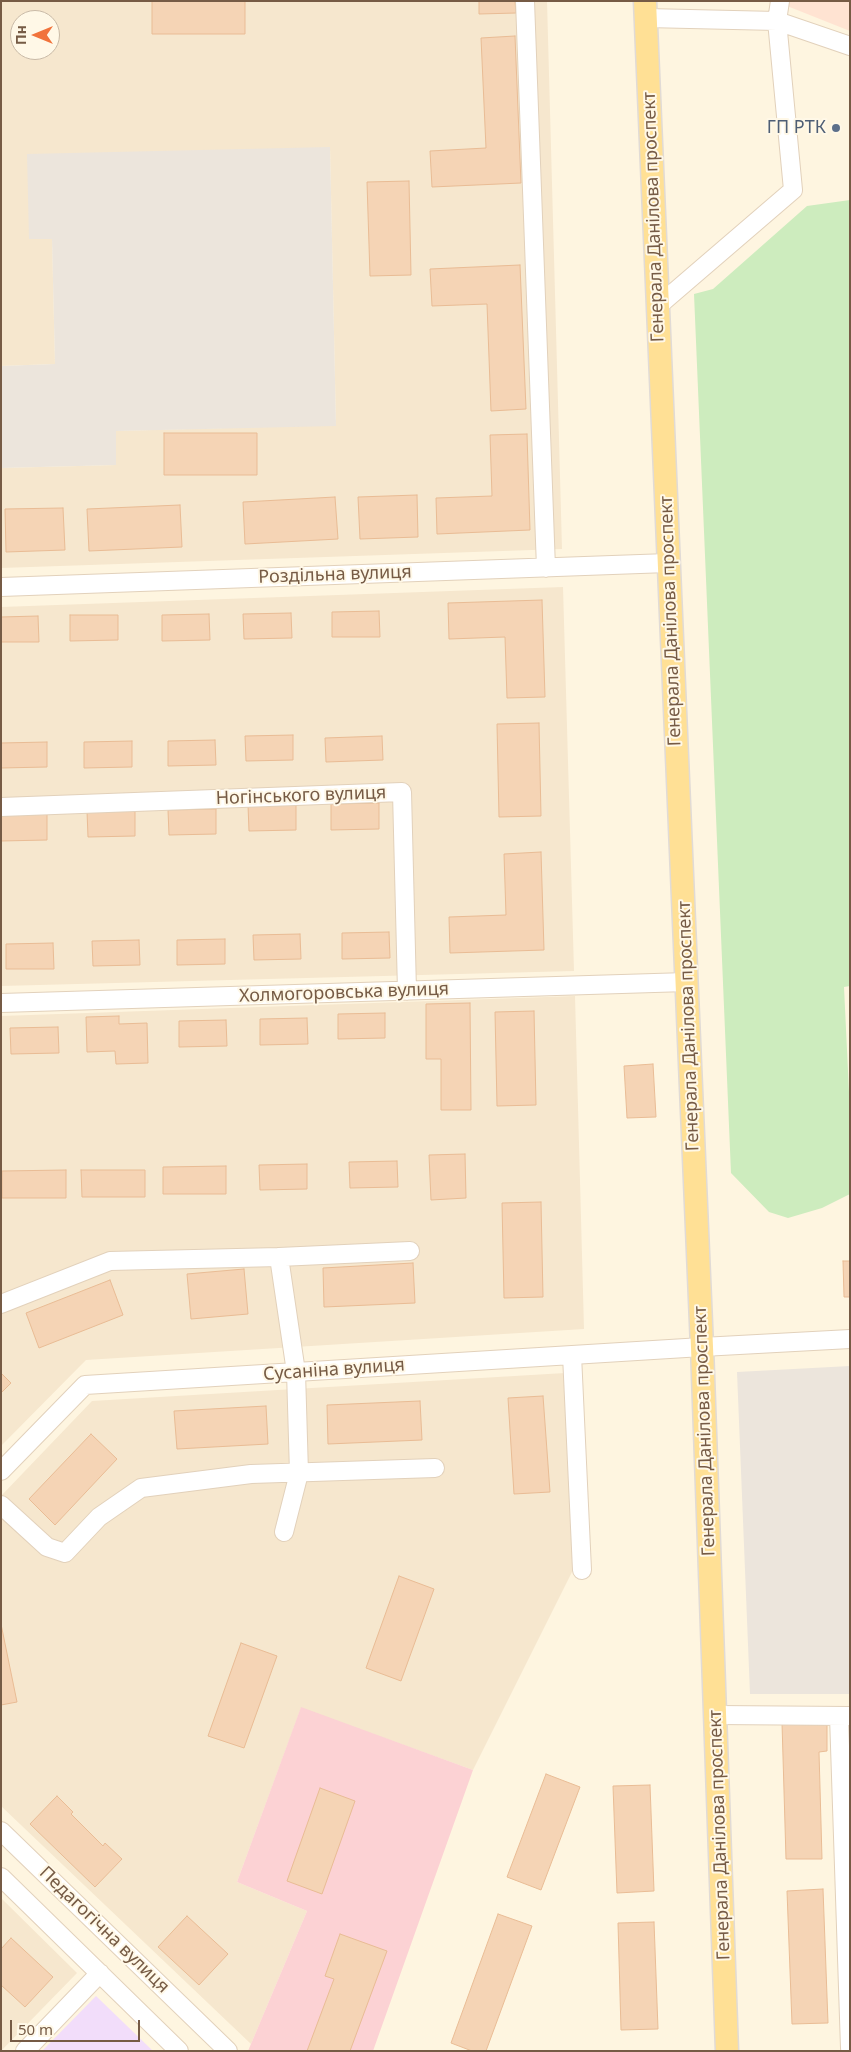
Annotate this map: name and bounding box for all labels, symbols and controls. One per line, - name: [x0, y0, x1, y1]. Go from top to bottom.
- north arrow: [10, 10, 60, 60]
- text: Пн: [11, 25, 30, 45]
- street label: Генерала Данілова проспект: [639, 91, 669, 343]
- place label: ГП РТК: [767, 117, 826, 139]
- marker: ГП РТК: [830, 122, 842, 134]
- street label: Генерала Данілова проспект: [656, 495, 686, 747]
- street label: Роздільна вулиця: [258, 562, 412, 588]
- street label: Ногінського вулиця: [215, 782, 387, 810]
- street label: Генерала Данілова проспект: [674, 900, 704, 1152]
- street label: Холмогоровська вулиця: [239, 979, 449, 1007]
- street label: Генерала Данілова проспект: [690, 1305, 720, 1557]
- street label: Сусаніна вулиця: [262, 1354, 406, 1386]
- street label: Генерала Данілова проспект: [705, 1709, 735, 1961]
- street label: Педагогічна вулиця: [34, 1862, 174, 1998]
- scale bar: [12, 2010, 142, 2042]
- text: 50 m: [18, 2019, 53, 2039]

